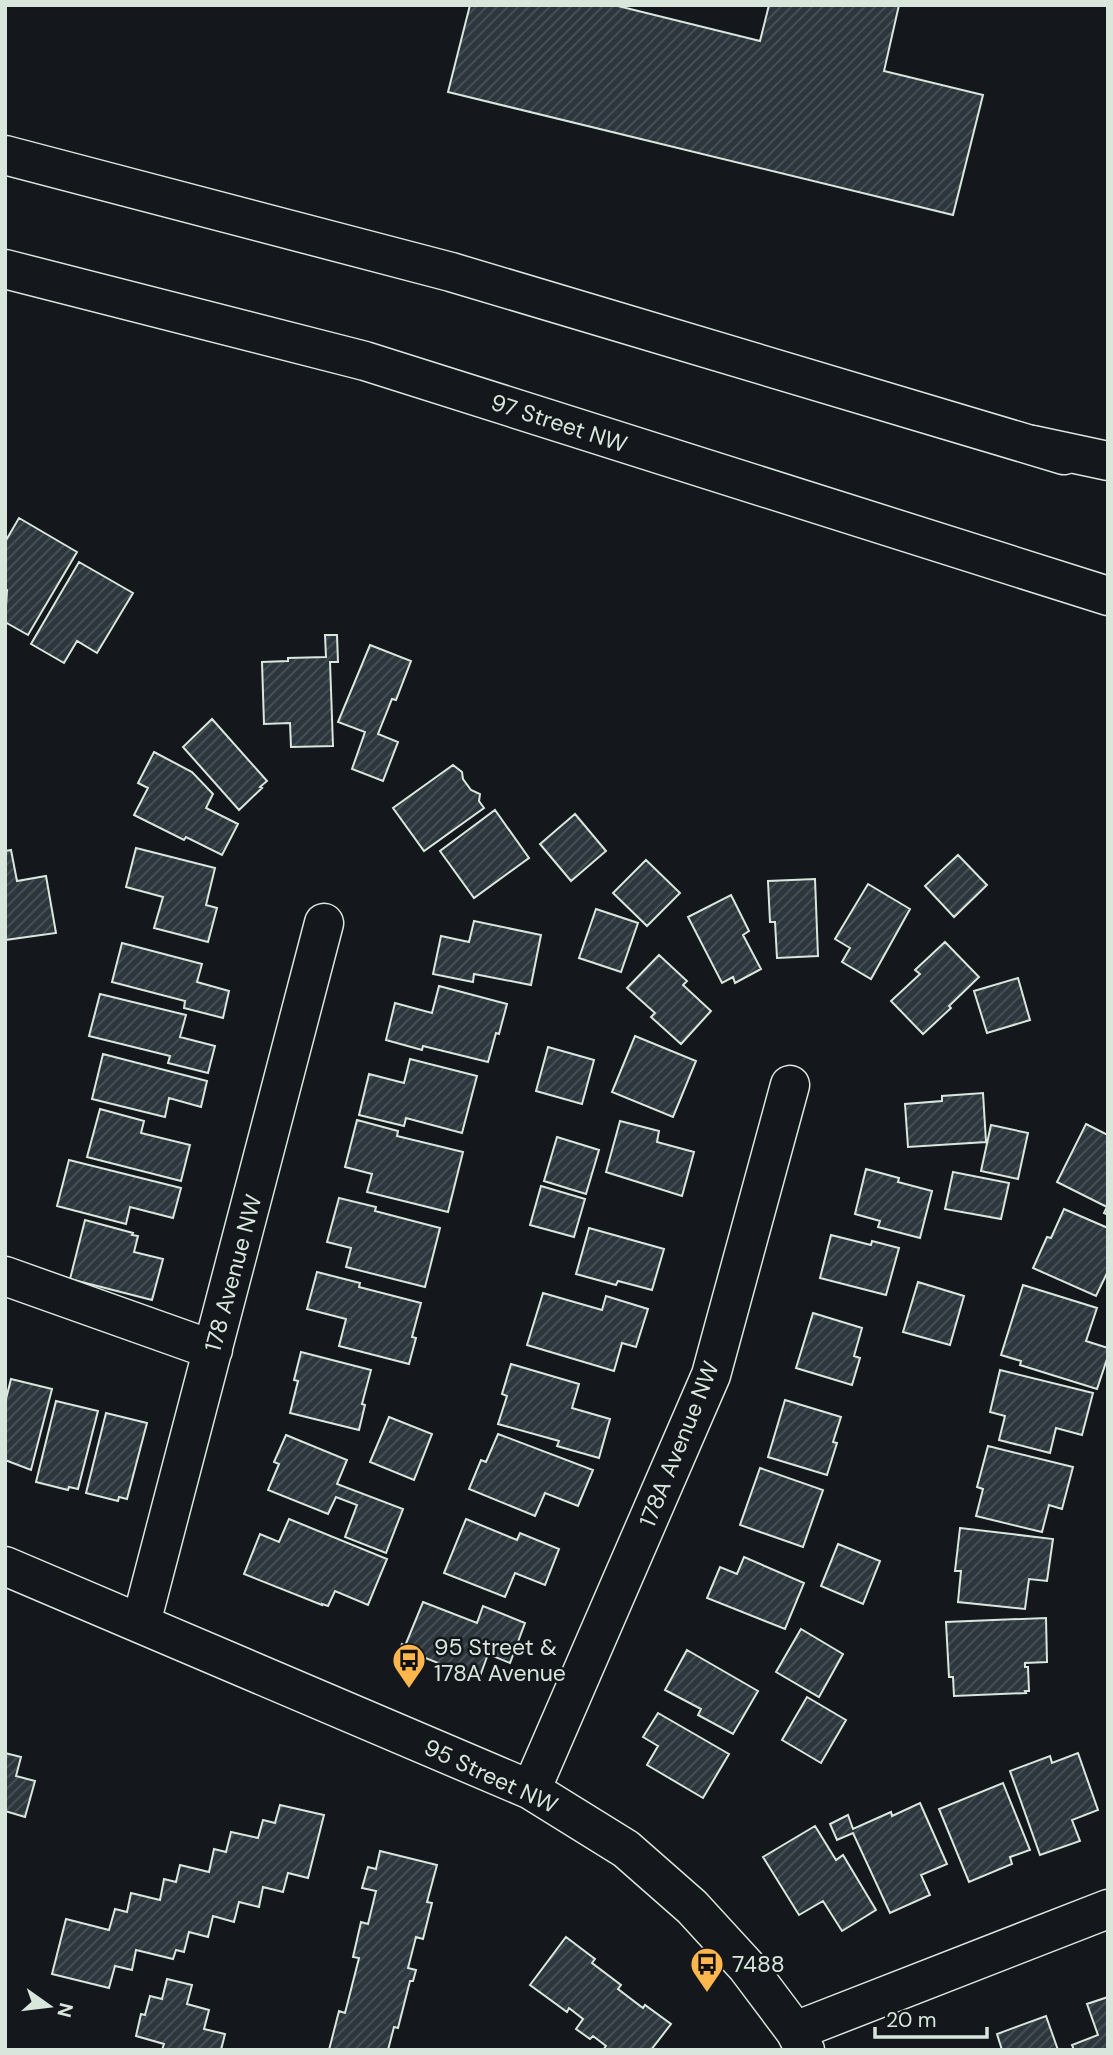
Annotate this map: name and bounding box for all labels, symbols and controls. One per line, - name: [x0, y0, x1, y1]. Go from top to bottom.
- street label: 97 Street NW: [487, 387, 631, 459]
- street label: 178 Avenue NW: [198, 1191, 268, 1355]
- street label: 178A Avenue NW: [632, 1357, 726, 1531]
- place label: 95 Street & 178A Avenue: [434, 1632, 566, 1688]
- bus stop icon: 95 Street & 178A Avenue: [390, 1641, 428, 1690]
- street label: 95 Street NW: [419, 1732, 563, 1820]
- bus stop icon: 7488: [688, 1945, 726, 1994]
- place label: 7488: [732, 1949, 785, 1979]
- north arrow: [14, 1971, 84, 2041]
- scale bar: [875, 1996, 987, 2040]
- text: N: [51, 2000, 79, 2020]
- text: 20 m: [886, 2006, 937, 2034]

